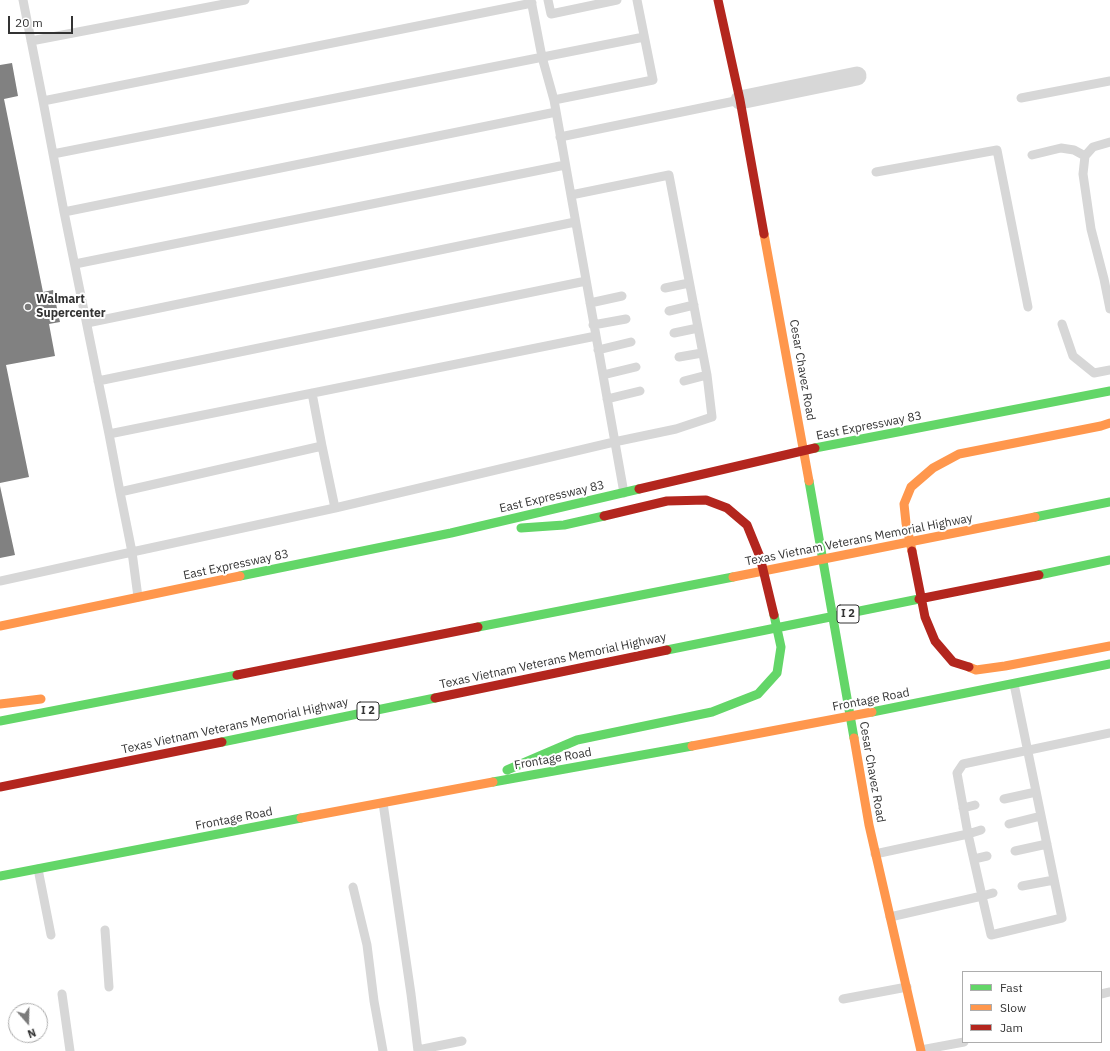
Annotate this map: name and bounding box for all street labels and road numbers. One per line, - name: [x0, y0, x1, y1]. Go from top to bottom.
- street label: Cesar Chavez Road: [786, 318, 818, 422]
- street label: East Expressway 83: [815, 409, 923, 443]
- street label: East Expressway 83: [498, 478, 606, 516]
- street label: Texas Vietnam Veterans Memorial Highway: [744, 511, 974, 569]
- street label: East Expressway 83: [182, 547, 290, 583]
- road number: I 2: [837, 605, 859, 623]
- street label: Texas Vietnam Veterans Memorial Highway: [438, 630, 668, 692]
- street label: Frontage Road: [831, 685, 911, 715]
- street label: Texas Vietnam Veterans Memorial Highway: [120, 695, 350, 757]
- road number: I 2: [357, 702, 379, 720]
- street label: Cesar Chavez Road: [856, 720, 888, 824]
- street label: Frontage Road: [513, 745, 593, 773]
- street label: Frontage Road: [194, 804, 274, 834]

